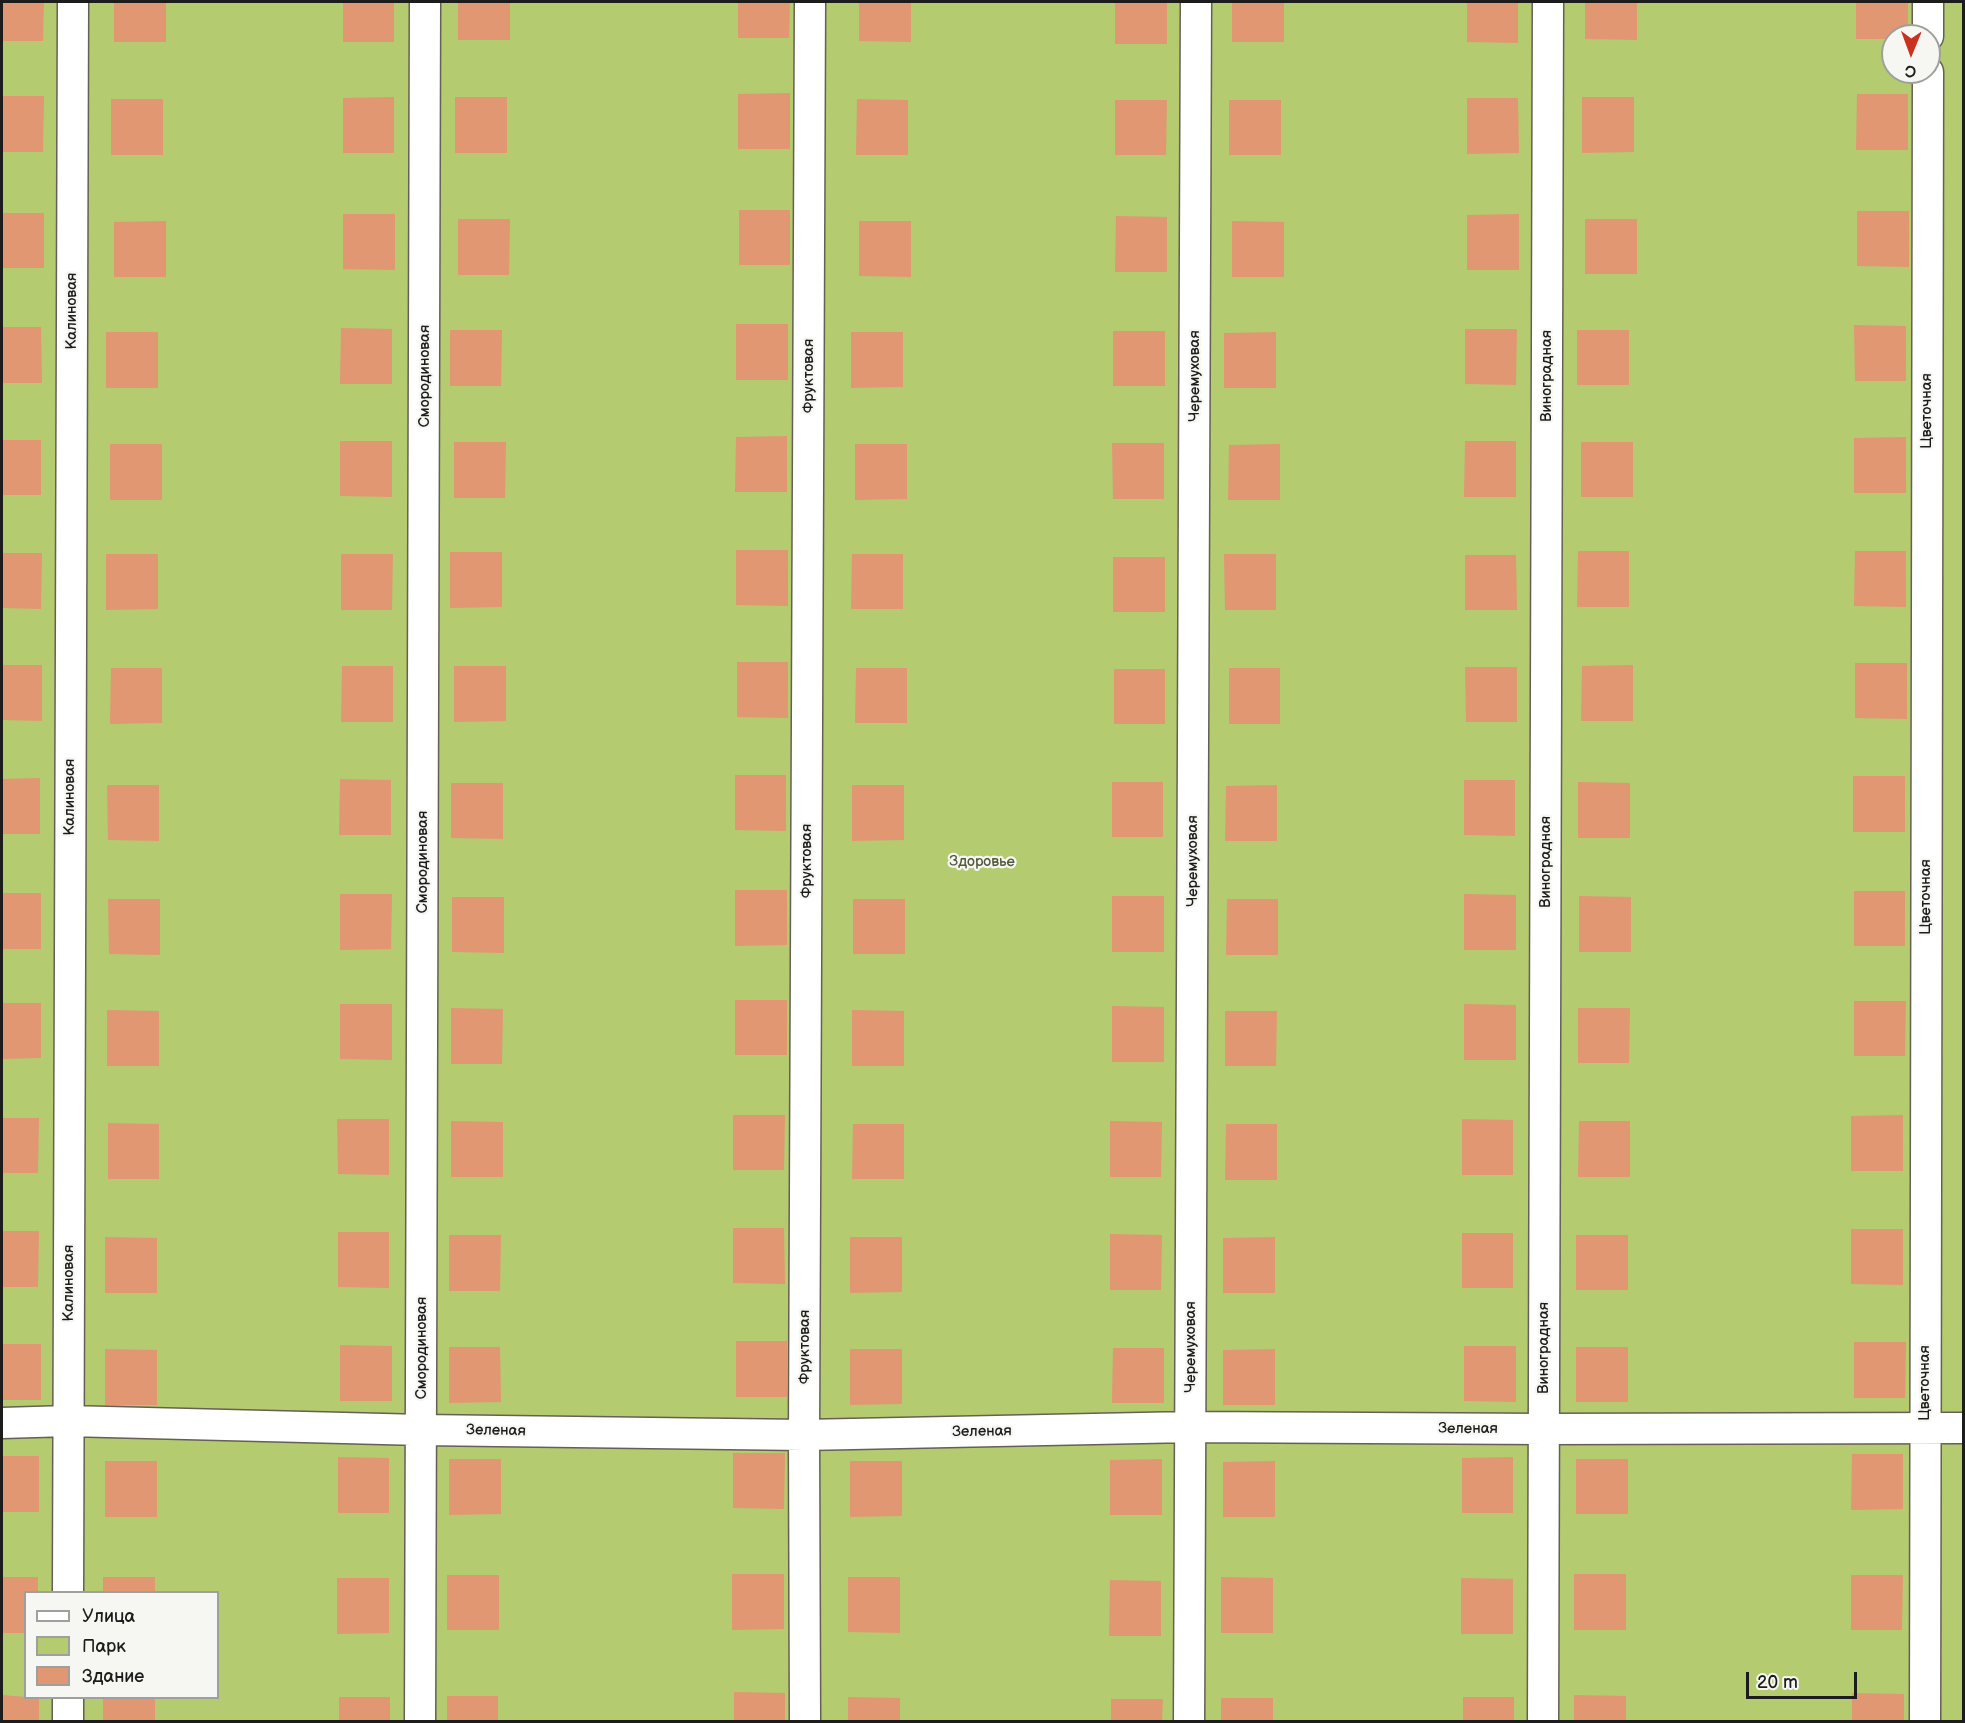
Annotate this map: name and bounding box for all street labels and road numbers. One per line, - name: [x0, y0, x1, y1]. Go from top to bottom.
- street label: Калиновая: [63, 273, 81, 349]
- street label: Смородиновая: [416, 325, 434, 427]
- street label: Черемуховая: [1186, 330, 1204, 422]
- street label: Виноградная: [1538, 330, 1556, 422]
- street label: Фруктовая: [800, 339, 818, 413]
- street label: Цветочная: [1918, 373, 1936, 449]
- street label: Калиновая: [61, 759, 79, 835]
- street label: Смородиновая: [414, 811, 432, 913]
- street label: Черемуховая: [1184, 815, 1202, 907]
- street label: Виноградная: [1537, 816, 1555, 908]
- street label: Фруктовая: [798, 824, 816, 898]
- street label: Цветочная: [1917, 859, 1935, 935]
- street label: Калиновая: [60, 1245, 78, 1321]
- street label: Смородиновая: [413, 1297, 431, 1399]
- street label: Черемуховая: [1182, 1301, 1200, 1393]
- street label: Виноградная: [1535, 1302, 1553, 1394]
- street label: Фруктовая: [796, 1310, 814, 1384]
- street label: Цветочная: [1916, 1345, 1934, 1421]
- street label: Зеленая: [1438, 1420, 1498, 1438]
- street label: Зеленая: [466, 1421, 526, 1441]
- street label: Зеленая: [952, 1422, 1012, 1442]

